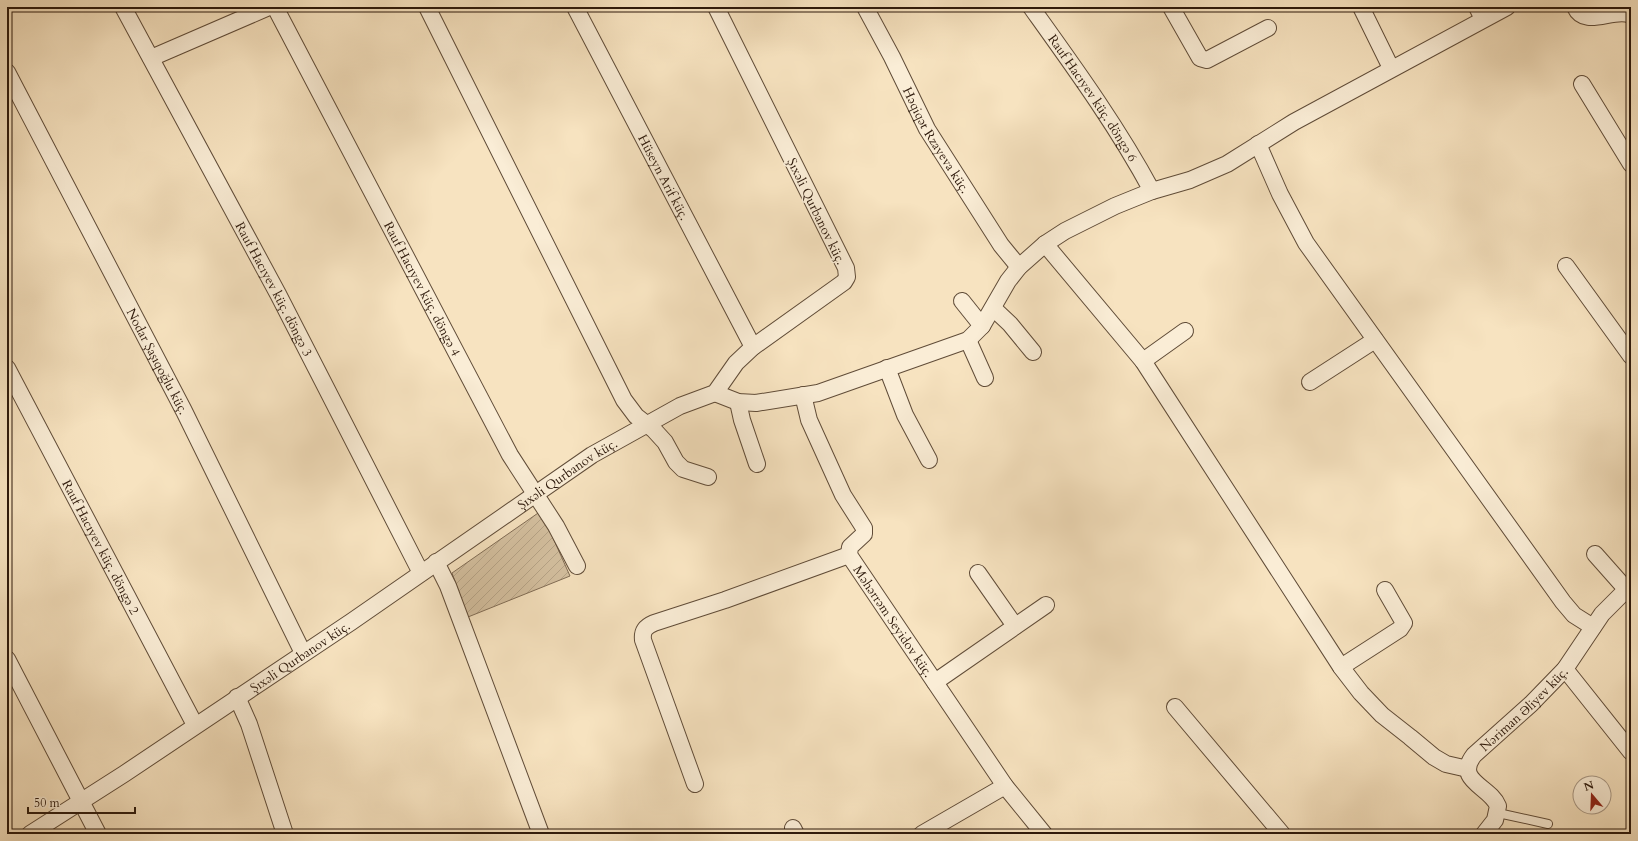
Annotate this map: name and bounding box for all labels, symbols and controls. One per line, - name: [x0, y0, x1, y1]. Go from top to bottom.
- street label: Rauf Hacıyev küç. döngə 6: [1043, 31, 1142, 165]
- street label: Həqiqət Rzayeva küç.: [898, 84, 974, 197]
- street label: Hüseyn Arif küç.: [633, 132, 693, 224]
- street label: Şıxəli Qurbanov küç.: [782, 155, 850, 268]
- street label: Rauf Hacıyev küç. döngə 3: [231, 219, 316, 360]
- street label: Rauf Hacıyev küç. döngə 4: [379, 219, 465, 360]
- street label: Nodar Şaşıqoğlu küç.: [122, 305, 192, 418]
- street label: Şıxəli Qurbanov küç.: [514, 435, 621, 514]
- street label: Rauf Hacıyev küç. döngə 2: [57, 477, 143, 618]
- street label: Məhərrəm Seyidov küç.: [849, 562, 937, 681]
- street label: Şıxəli Qurbanov küç.: [247, 617, 354, 697]
- street label: Nəriman Əliyev küç.: [1476, 663, 1572, 756]
- north arrow: [1572, 775, 1612, 815]
- text: N: [1582, 777, 1596, 795]
- scale bar: [28, 789, 135, 815]
- text: 50 m: [34, 795, 61, 811]

